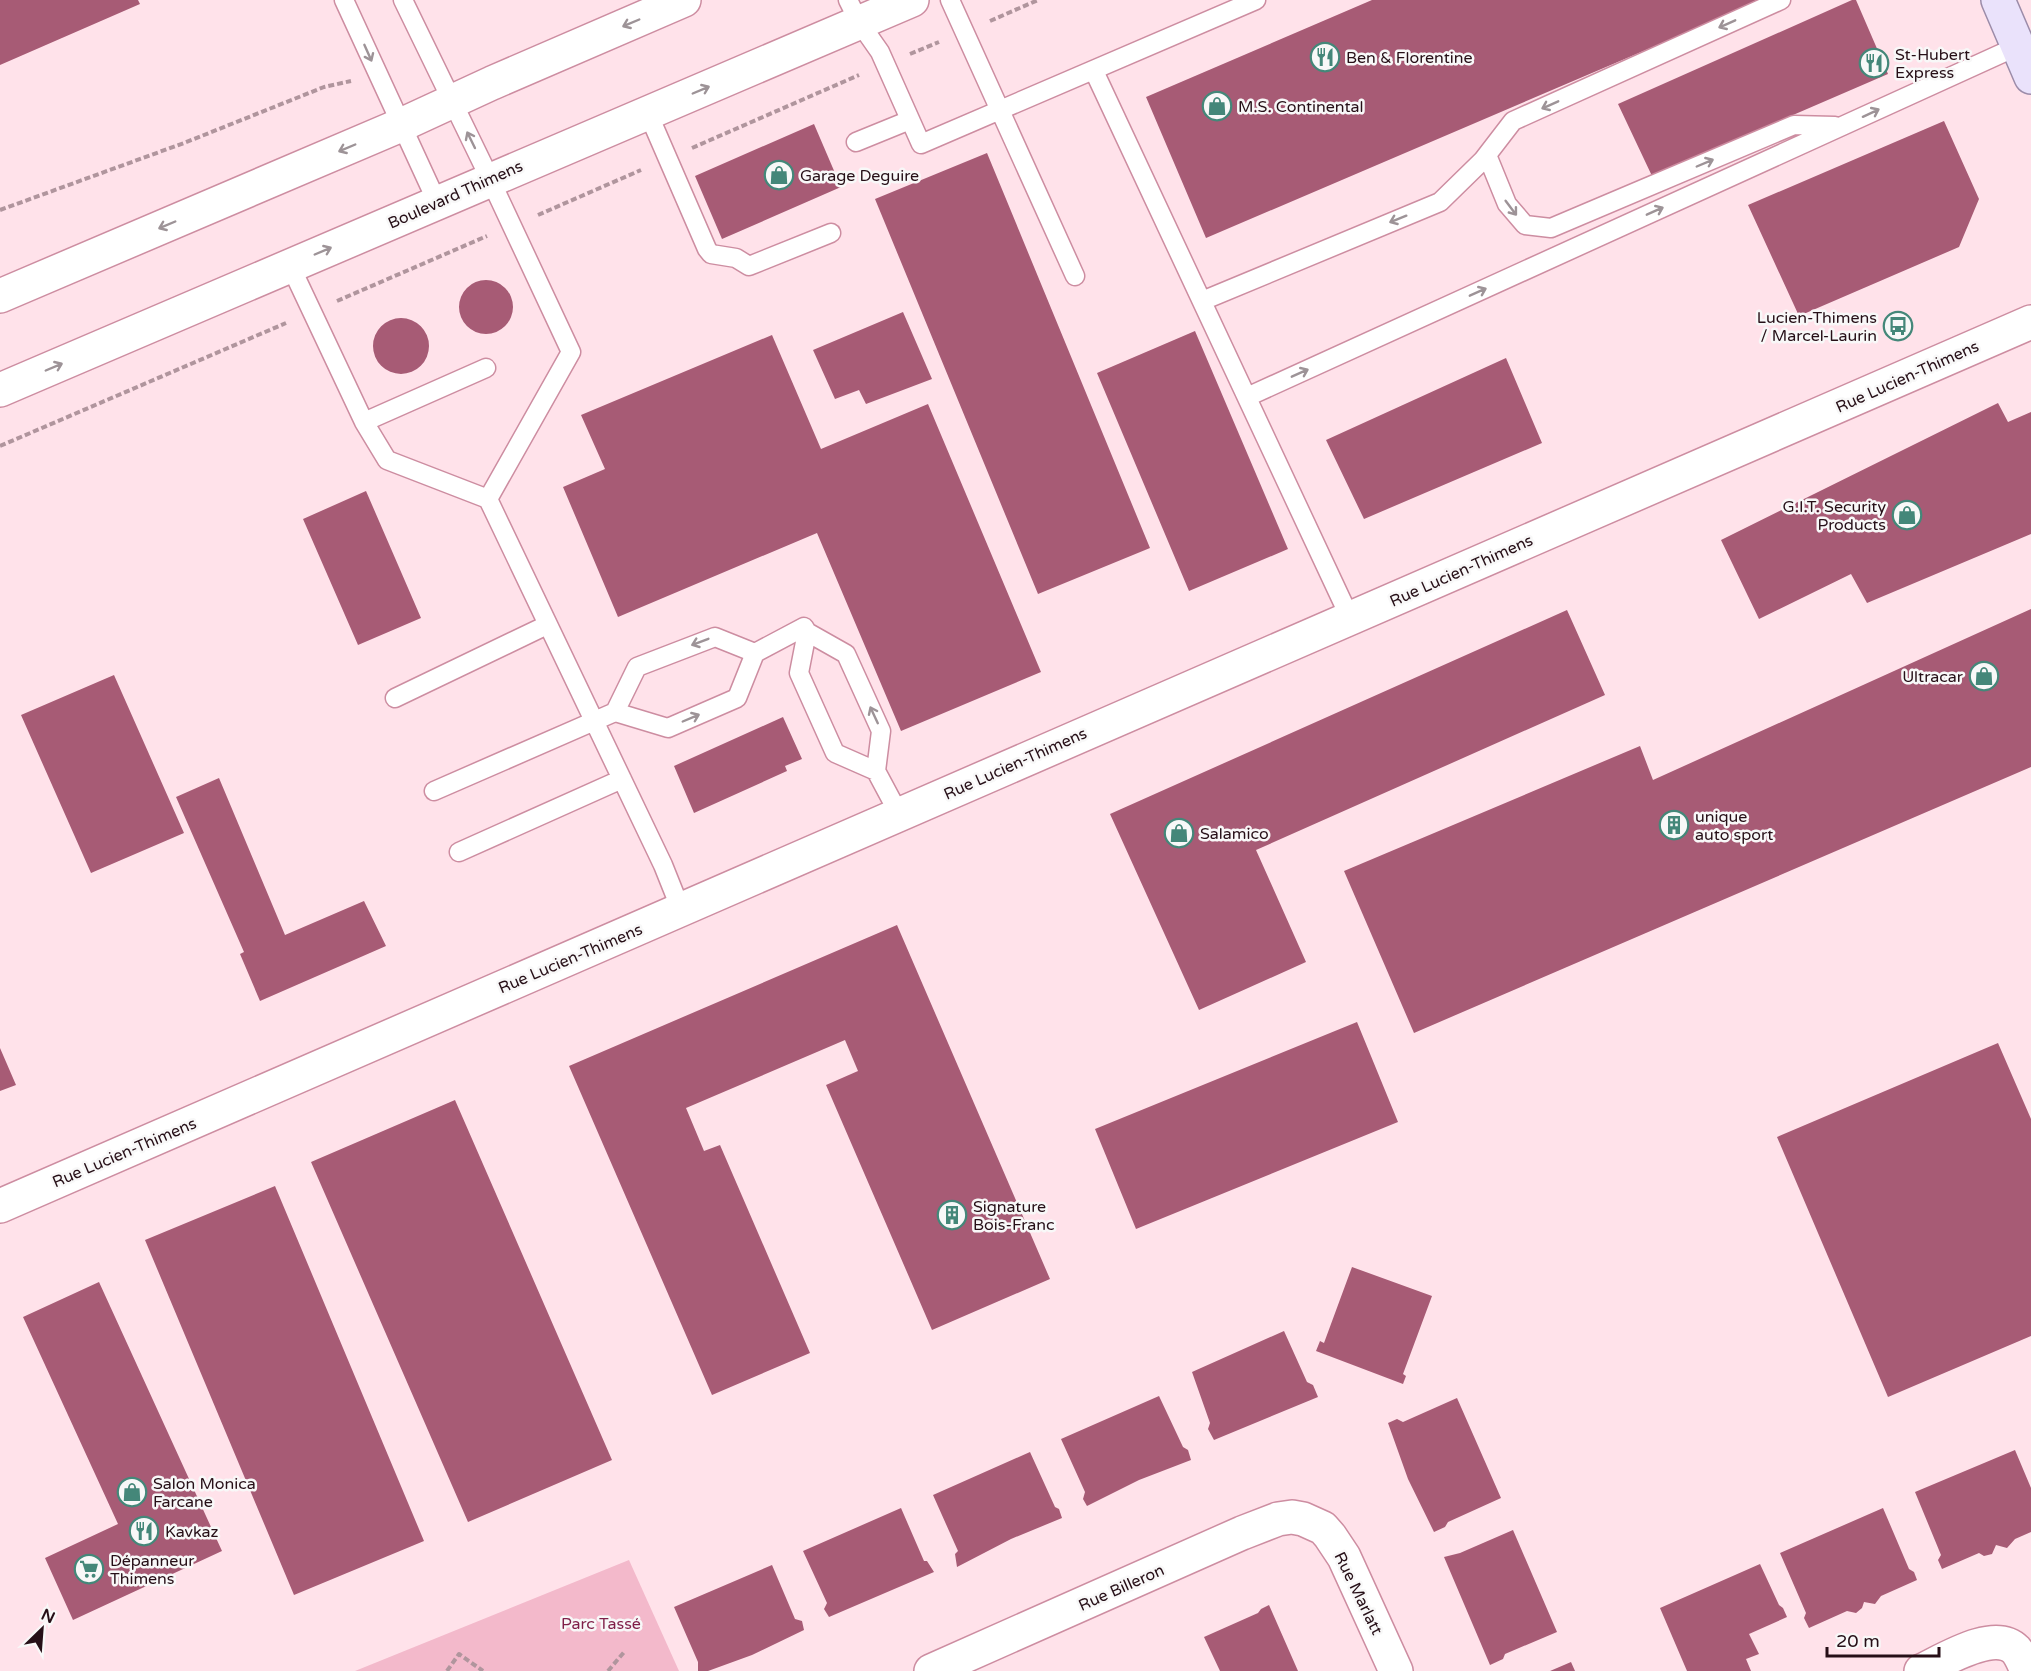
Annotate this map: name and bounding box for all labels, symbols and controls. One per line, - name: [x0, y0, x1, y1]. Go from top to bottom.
- one-way arrow: [622, 18, 640, 29]
- one-way arrow: [1719, 19, 1737, 30]
- restaurant icon: Ben & Florentine: [1309, 41, 1341, 73]
- one-way arrow: [363, 44, 374, 62]
- place label: St-Hubert Express: [1895, 45, 1970, 83]
- restaurant icon: St-Hubert Express: [1858, 47, 1890, 79]
- place label: Ben & Florentine: [1346, 48, 1473, 68]
- one-way arrow: [692, 84, 710, 95]
- shop icon: M.S. Continental: [1201, 90, 1233, 122]
- place label: M.S. Continental: [1238, 97, 1363, 117]
- one-way arrow: [1541, 99, 1559, 111]
- one-way arrow: [1861, 106, 1879, 118]
- one-way arrow: [464, 131, 476, 149]
- one-way arrow: [338, 143, 356, 154]
- street label: Boulevard Thimens: [385, 156, 526, 234]
- one-way arrow: [1696, 156, 1714, 168]
- shop icon: Garage Deguire: [763, 159, 795, 191]
- place label: Garage Deguire: [800, 166, 919, 186]
- one-way arrow: [1504, 200, 1517, 216]
- one-way arrow: [1646, 205, 1664, 216]
- one-way arrow: [1389, 214, 1407, 225]
- one-way arrow: [159, 220, 177, 231]
- one-way arrow: [314, 245, 332, 256]
- one-way arrow: [1468, 286, 1486, 297]
- place label: Lucien-Thimens / Marcel-Laurin: [1757, 308, 1877, 346]
- bus stop icon: Lucien-Thimens / Marcel-Laurin: [1882, 310, 1914, 342]
- street label: Rue Lucien-Thimens: [1833, 336, 1982, 418]
- one-way arrow: [44, 361, 62, 372]
- one-way arrow: [1291, 366, 1309, 378]
- place label: G.I.T. Security Products: [1783, 497, 1886, 535]
- shop icon: G.I.T. Security Products: [1891, 499, 1923, 531]
- street label: Rue Lucien-Thimens: [1387, 530, 1536, 612]
- one-way arrow: [692, 638, 710, 649]
- shop icon: Ultracar: [1968, 660, 2000, 692]
- place label: Ultracar: [1902, 667, 1964, 687]
- one-way arrow: [867, 706, 879, 724]
- one-way arrow: [681, 712, 699, 723]
- street label: Rue Lucien-Thimens: [941, 723, 1090, 805]
- place label: unique auto sport: [1695, 807, 1773, 845]
- building icon: unique auto sport: [1658, 809, 1690, 841]
- shop icon: Salamico: [1163, 817, 1195, 849]
- place label: Salamico: [1200, 824, 1269, 844]
- street label: Rue Lucien-Thimens: [495, 919, 645, 998]
- street label: Rue Lucien-Thimens: [49, 1113, 199, 1192]
- place label: Signature Bois-Franc: [973, 1197, 1055, 1235]
- building icon: Signature Bois-Franc: [936, 1199, 968, 1231]
- place label: Salon Monica Farcane: [153, 1474, 256, 1512]
- shop icon: Salon Monica Farcane: [116, 1476, 148, 1508]
- restaurant icon: Kavkaz: [128, 1515, 160, 1547]
- place label: Kavkaz: [165, 1522, 219, 1542]
- street label: Rue Marlatt: [1329, 1549, 1387, 1638]
- place label: Dépanneur Thimens: [110, 1551, 195, 1589]
- supermarket icon: Dépanneur Thimens: [73, 1553, 105, 1585]
- street label: Rue Billeron: [1075, 1560, 1167, 1616]
- north arrow: [12, 1599, 72, 1659]
- text: N: [38, 1605, 58, 1628]
- park label: Parc Tassé: [561, 1614, 641, 1634]
- scale bar: [1827, 1620, 1940, 1658]
- text: 20 m: [1836, 1630, 1880, 1652]

